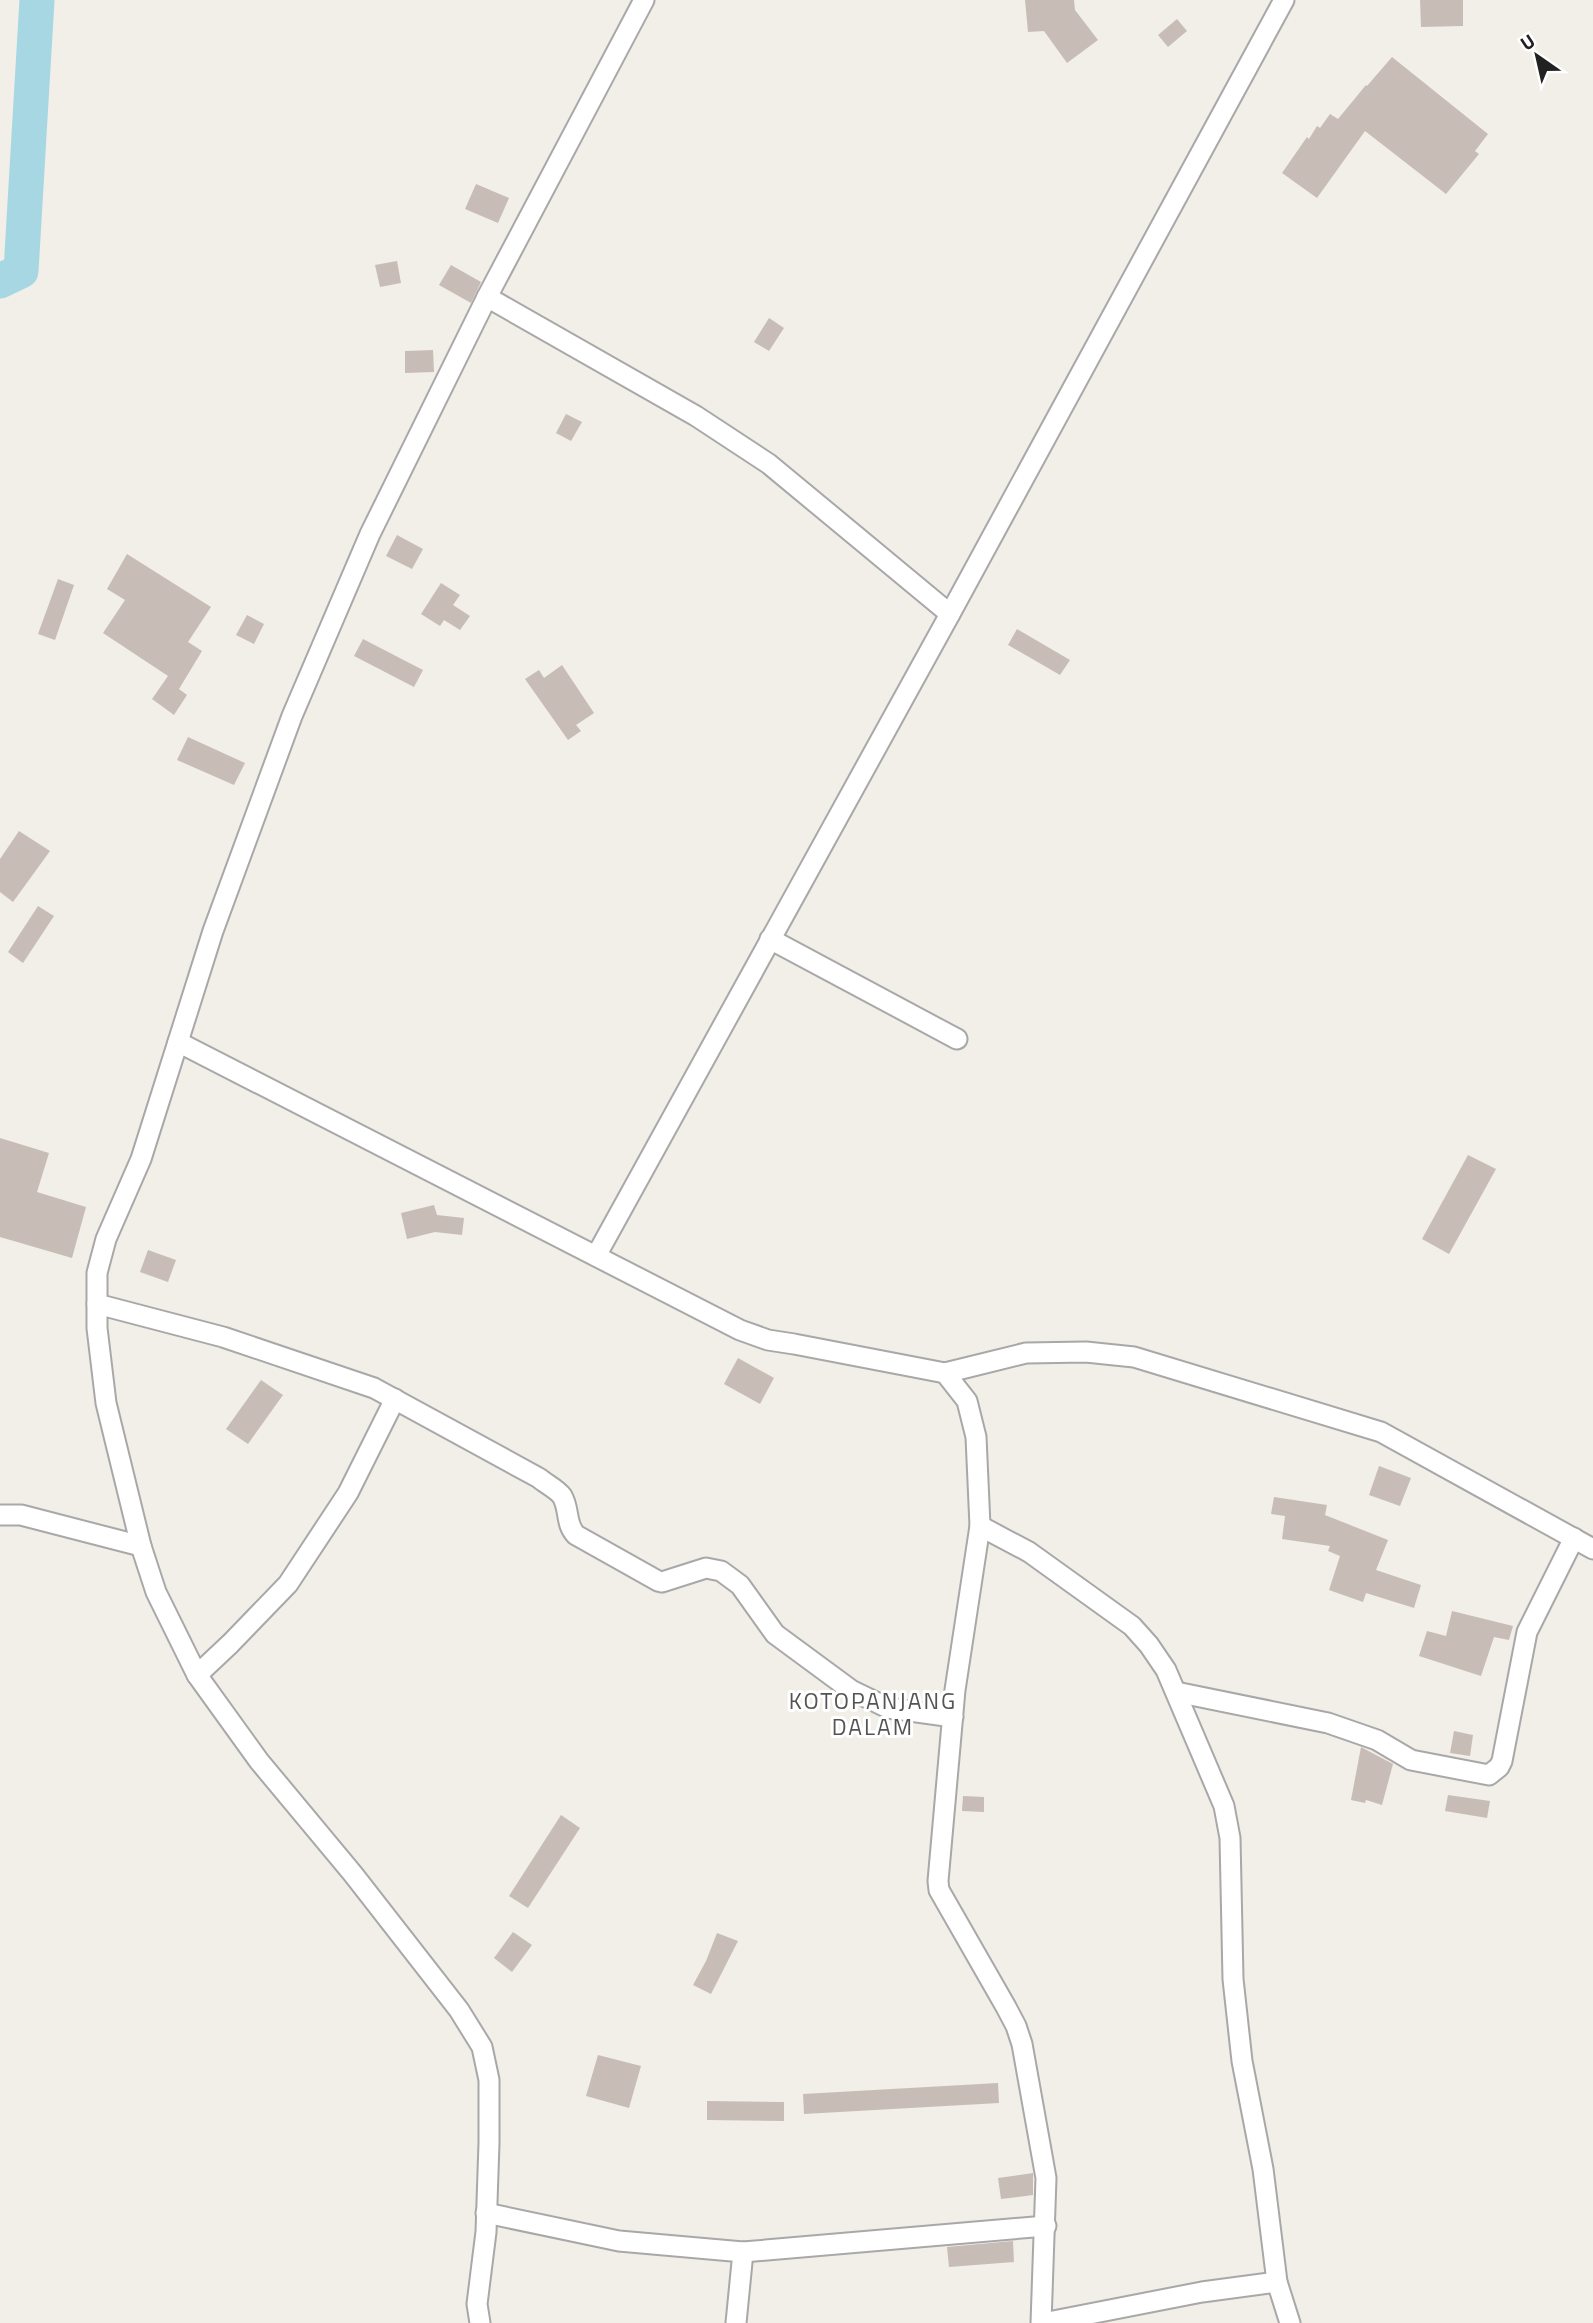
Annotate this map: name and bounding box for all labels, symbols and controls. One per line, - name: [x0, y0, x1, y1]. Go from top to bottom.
- north arrow: [1502, 21, 1572, 91]
- text: U: [1514, 26, 1540, 57]
- district label: KOTOPANJANG DALAM: [789, 1683, 957, 1744]

